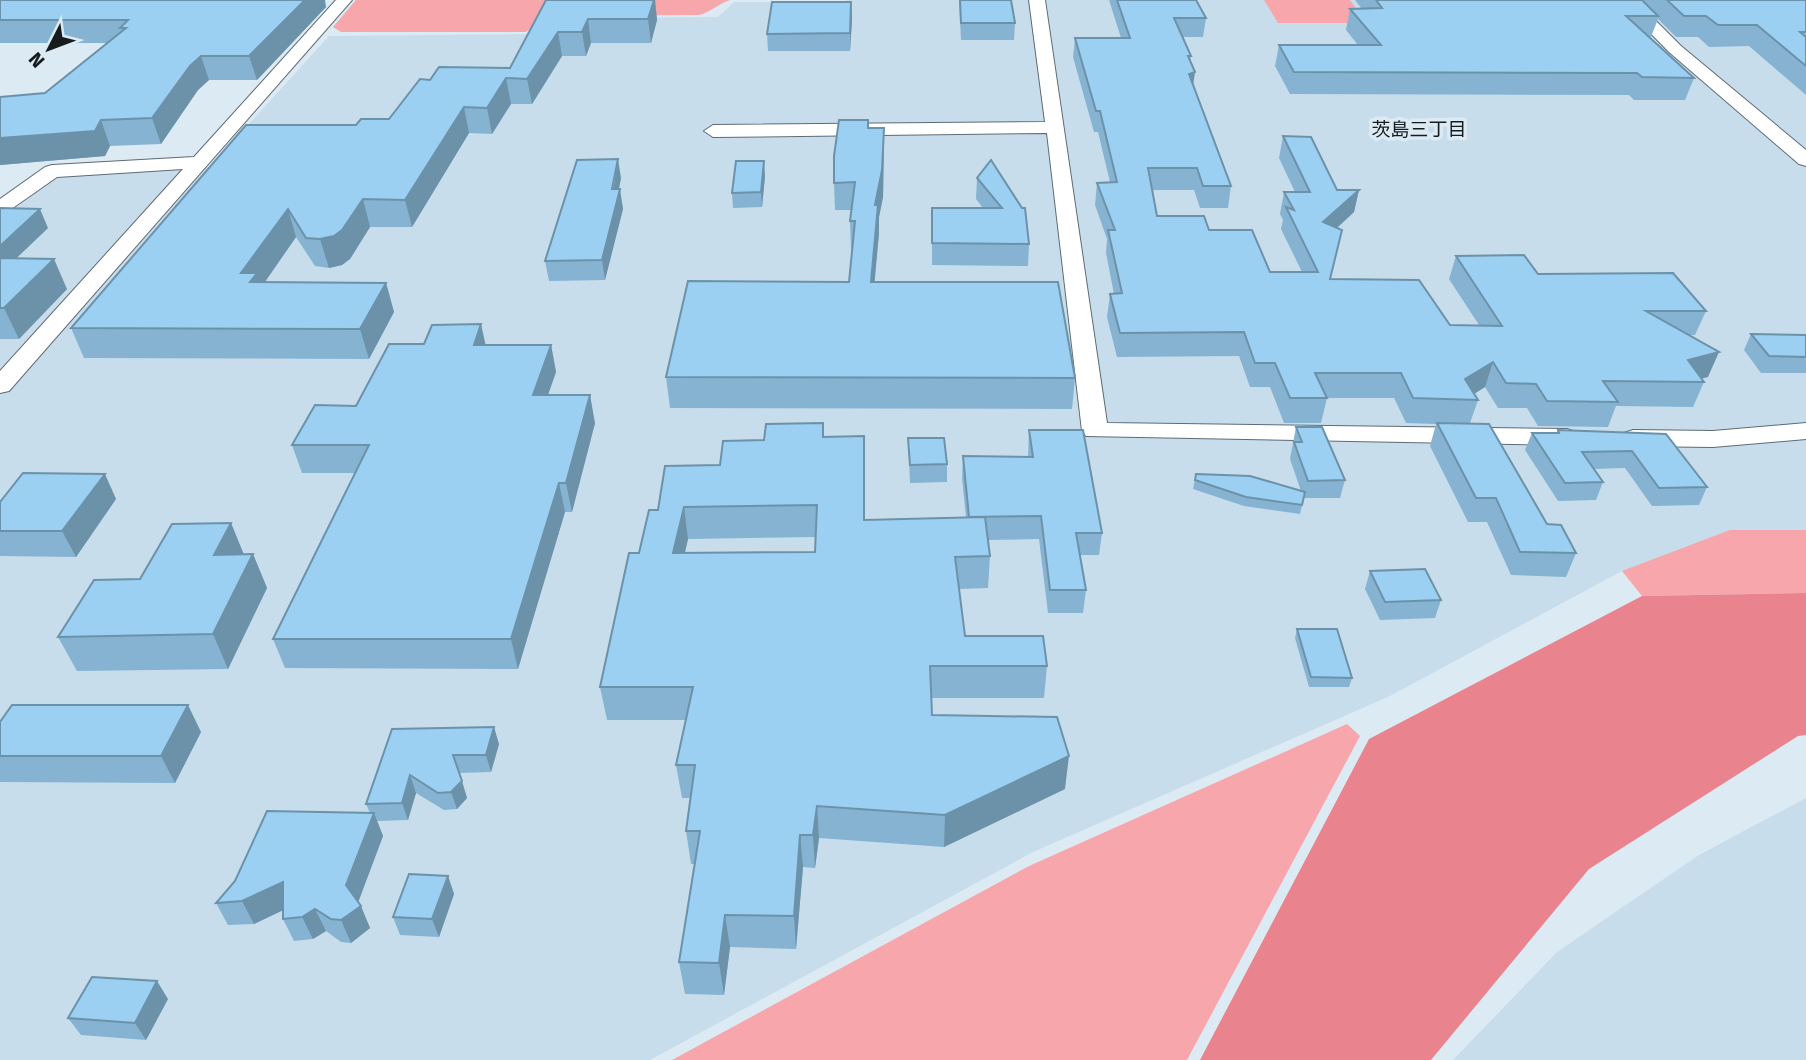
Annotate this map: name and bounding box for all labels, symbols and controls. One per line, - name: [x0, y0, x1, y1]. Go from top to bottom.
- north arrow: [14, 14, 84, 84]
- text: N: [24, 48, 50, 72]
- district label: 茨島三丁目: [1371, 118, 1467, 141]

